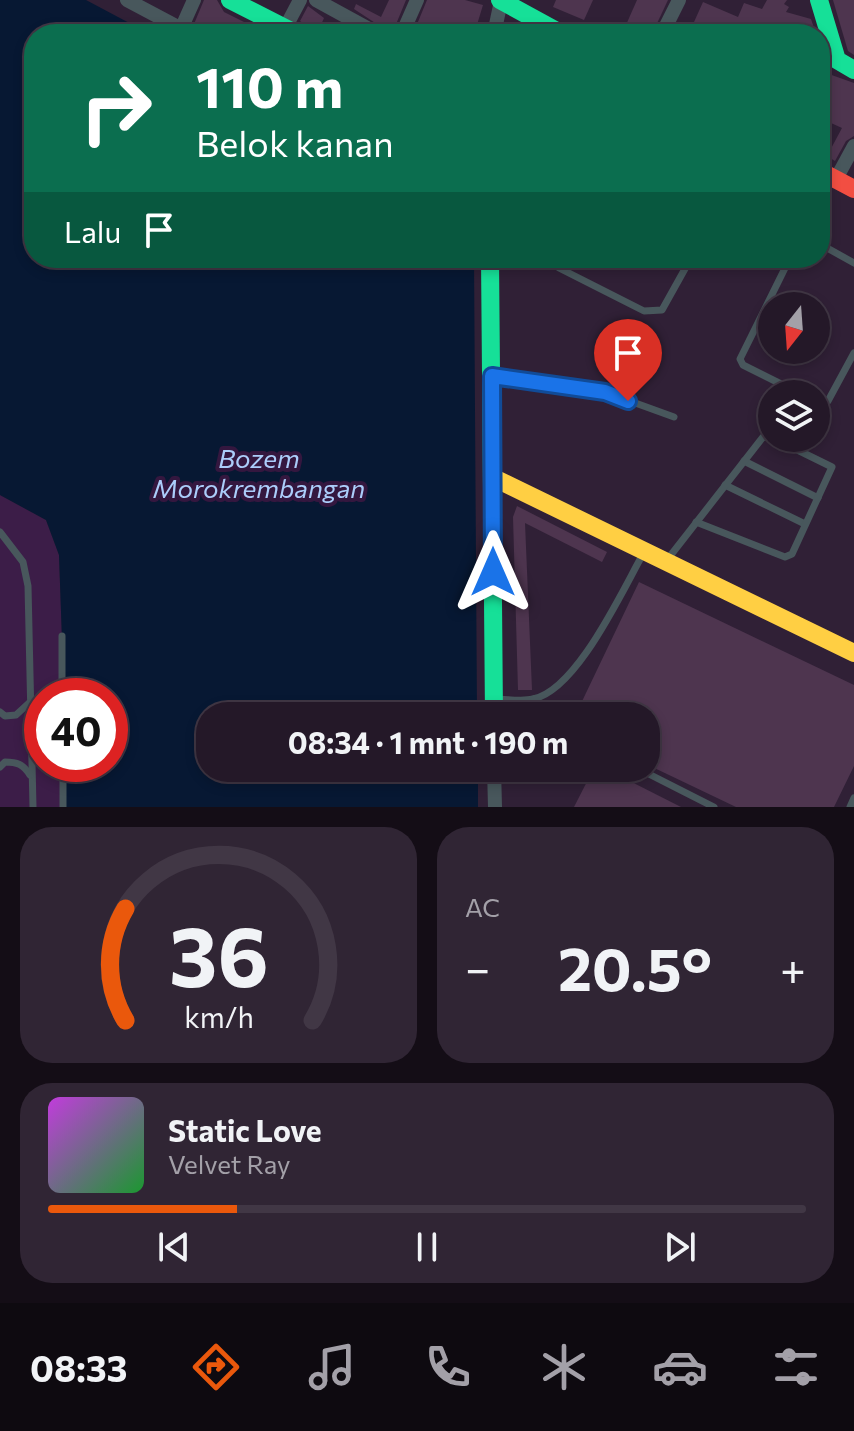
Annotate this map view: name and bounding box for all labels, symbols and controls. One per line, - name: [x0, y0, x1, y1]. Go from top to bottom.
- text: 110 m: [196, 51, 343, 120]
- icon: right: [64, 56, 168, 160]
- text: Belok kanan: [196, 120, 394, 164]
- icon: arrive: [137, 208, 181, 252]
- text: Lalu: [64, 212, 121, 249]
- north arrow: [758, 292, 830, 364]
- map controls: [758, 292, 830, 452]
- pin: [594, 319, 662, 401]
- icon: arrive: [606, 331, 650, 375]
- button: layers: [758, 380, 830, 452]
- water label: Bozem Morokrembangan: [153, 442, 365, 503]
- position arrow: [451, 530, 535, 614]
- speed limit sign: 40: [24, 678, 128, 782]
- text: 08:34 · 1 mnt · 190 m: [288, 723, 568, 760]
- text: AC: [465, 891, 500, 922]
- text: 36: [169, 902, 268, 1004]
- text: 20.5°: [558, 930, 712, 1003]
- text: −: [465, 940, 490, 994]
- text: +: [780, 940, 806, 994]
- text: km/h: [184, 999, 253, 1034]
- text: Static Love: [168, 1111, 322, 1148]
- text: Velvet Ray: [168, 1148, 291, 1179]
- icon: previous: [152, 1225, 196, 1269]
- icon: pause: [405, 1225, 449, 1269]
- icon: next: [658, 1225, 702, 1269]
- icon: directions: [188, 1339, 244, 1395]
- icon: music: [304, 1339, 360, 1395]
- icon: phone: [420, 1339, 476, 1395]
- icon: climate: [536, 1339, 592, 1395]
- icon: car: [652, 1339, 708, 1395]
- icon: filters: [768, 1339, 824, 1395]
- text: 08:33: [30, 1345, 127, 1389]

